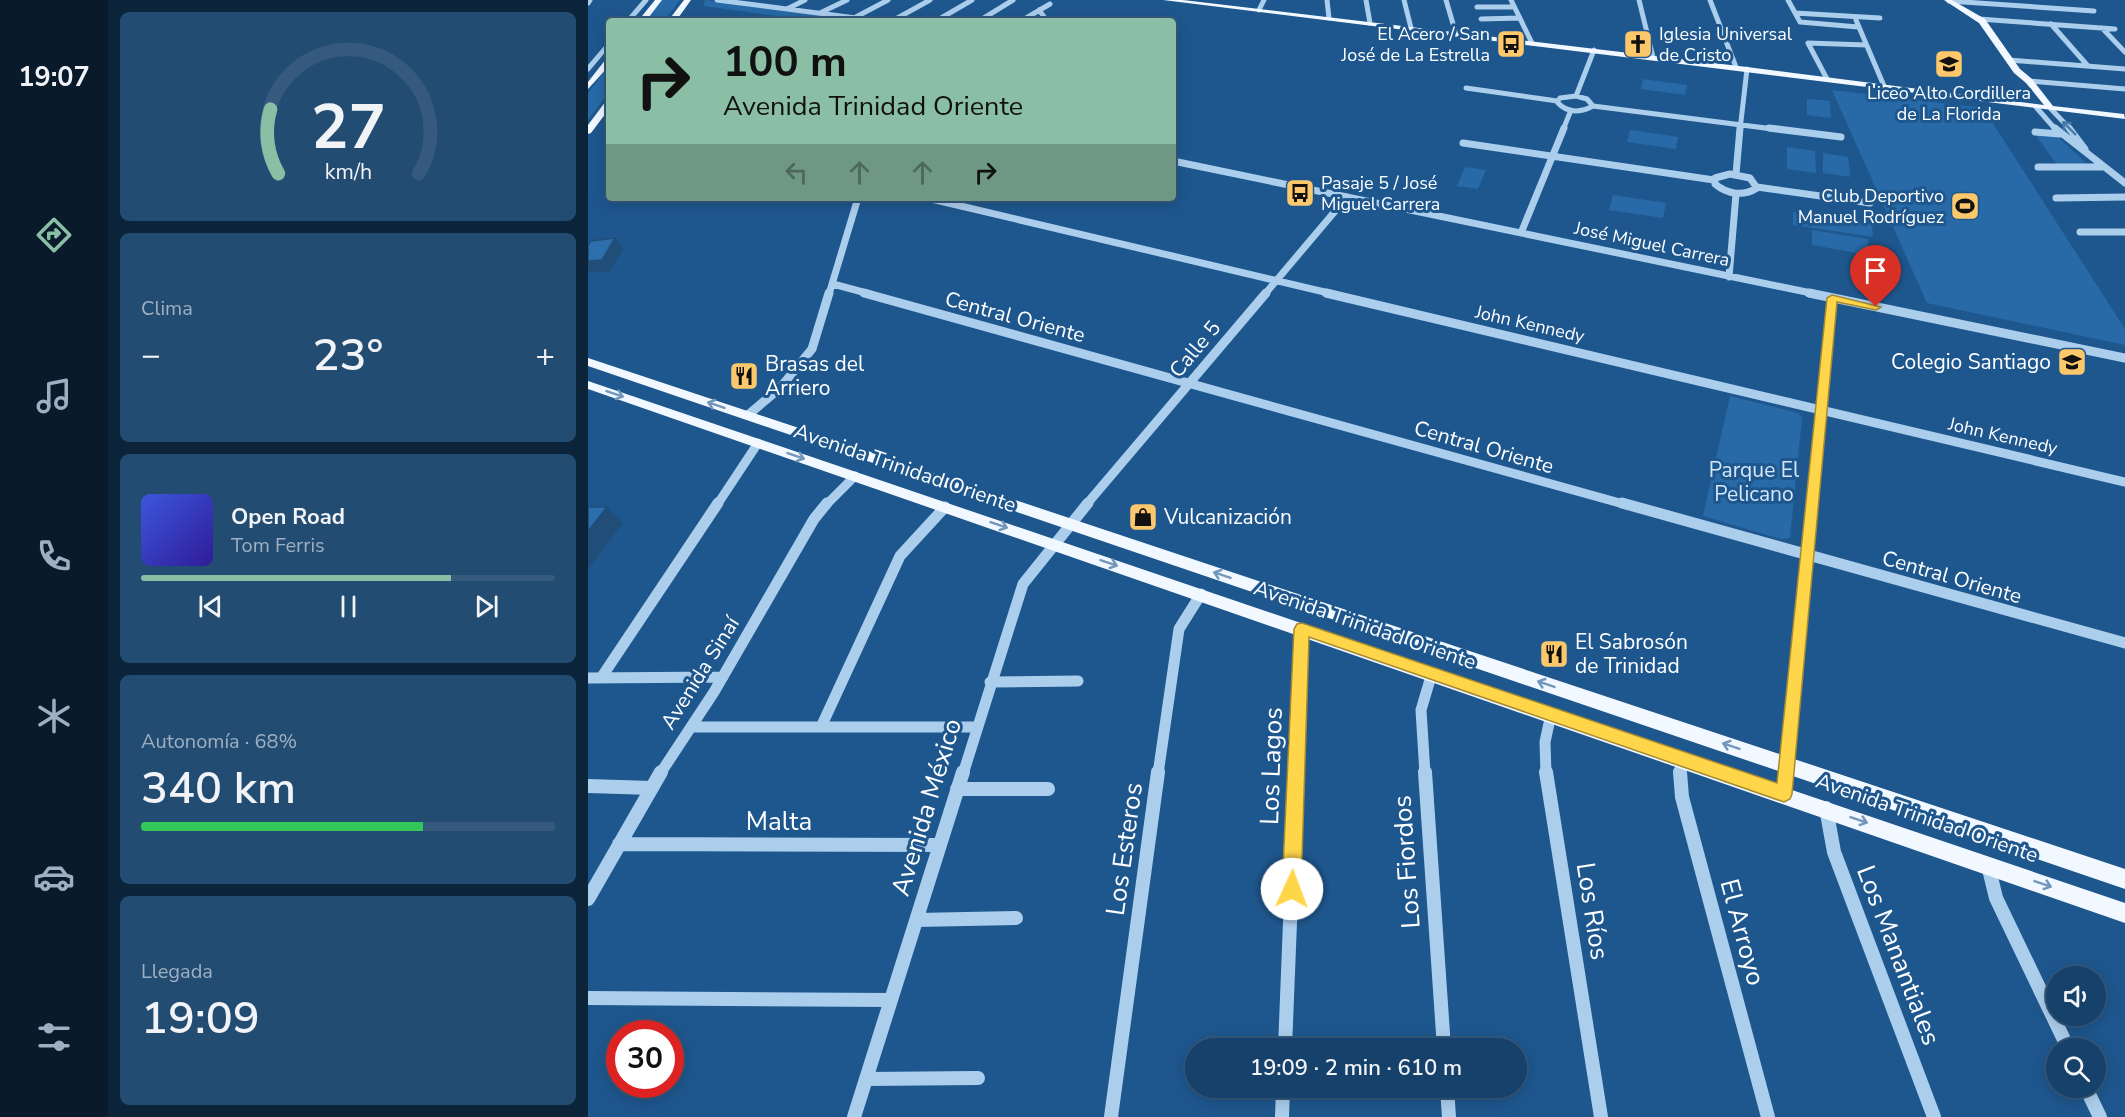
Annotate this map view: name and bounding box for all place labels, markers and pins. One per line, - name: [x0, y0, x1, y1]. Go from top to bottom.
- place label: El Acero / San José de La Estrella: [1340, 22, 1490, 67]
- place label: Iglesia Universal de Cristo: [1659, 22, 1793, 67]
- bus stop icon: El Acero / San José de La Estrella: [1495, 28, 1527, 60]
- church icon: Iglesia Universal de Cristo: [1622, 28, 1654, 60]
- school or university icon: Liceo Alto Cordillera de La Florida: [1933, 48, 1965, 80]
- place label: Liceo Alto Cordillera de La Florida: [1867, 81, 2031, 126]
- place label: Pasaje 5 / José Miguel Carrera: [1321, 171, 1440, 216]
- bus stop icon: Pasaje 5 / José Miguel Carrera: [1284, 177, 1316, 209]
- place label: Club Deportivo Manuel Rodríguez: [1798, 184, 1944, 229]
- sports icon: Club Deportivo Manuel Rodríguez: [1949, 190, 1981, 222]
- pin: [1850, 245, 1901, 307]
- school or university icon: Colegio Santiago: [2056, 346, 2088, 378]
- place label: Colegio Santiago: [1891, 348, 2051, 376]
- place label: Brasas del Arriero: [765, 350, 865, 402]
- restaurant icon: Brasas del Arriero: [728, 360, 760, 392]
- shop icon: Vulcanización: [1127, 501, 1159, 533]
- place label: Vulcanización: [1163, 503, 1292, 531]
- place label: El Sabrosón de Trinidad: [1575, 628, 1688, 680]
- restaurant icon: El Sabrosón de Trinidad: [1538, 638, 1570, 670]

